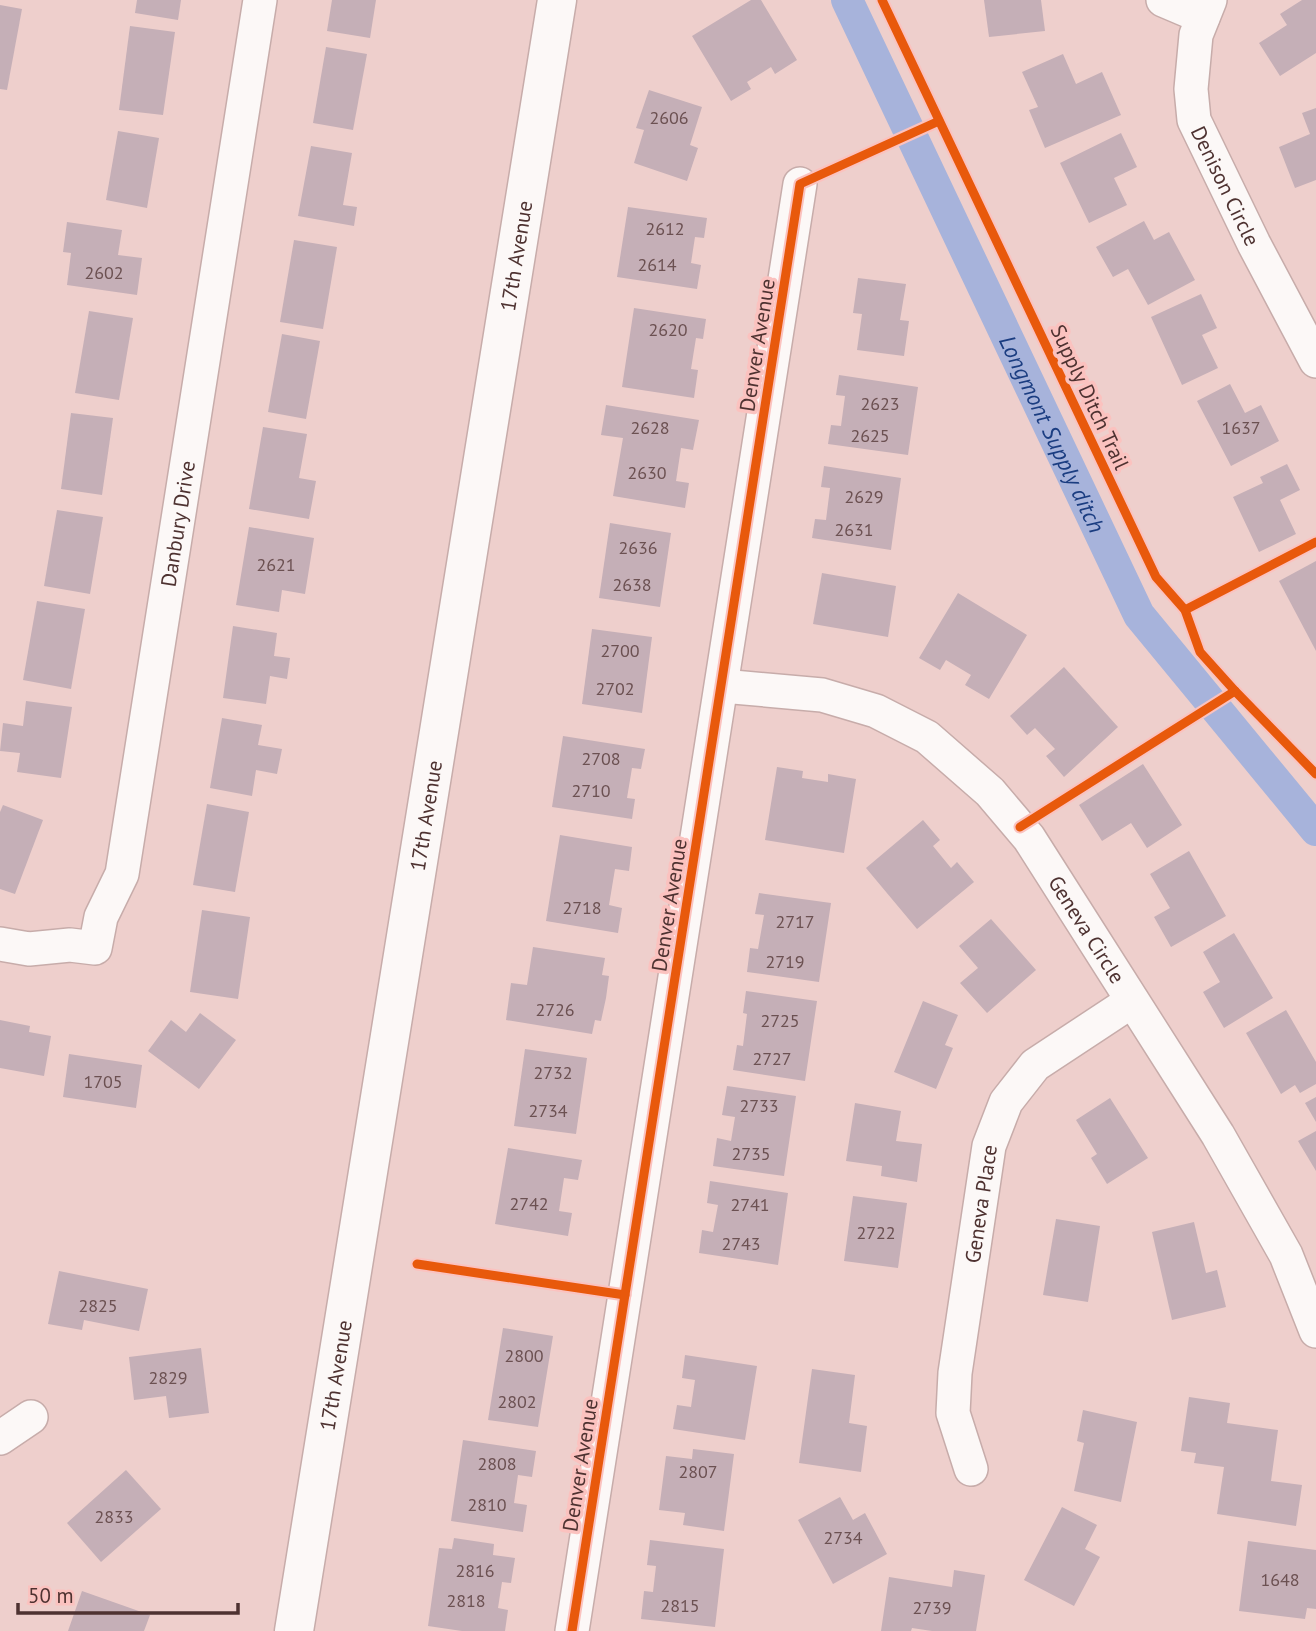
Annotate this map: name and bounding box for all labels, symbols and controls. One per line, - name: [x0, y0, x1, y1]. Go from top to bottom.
- house number: 2606: [649, 106, 689, 129]
- street label: Denison Circle: [1185, 121, 1266, 250]
- street label: 17th Avenue: [494, 199, 538, 313]
- house number: 2612: [645, 217, 685, 240]
- house number: 2614: [637, 253, 677, 276]
- house number: 2602: [84, 261, 124, 284]
- street label: Denver Avenue: [733, 277, 781, 413]
- house number: 2620: [648, 318, 688, 341]
- street label: Supply Ditch Trail: [1045, 320, 1135, 474]
- water label: Longmont Supply ditch: [994, 330, 1112, 537]
- house number: 2623: [860, 392, 900, 415]
- house number: 2628: [630, 416, 670, 439]
- house number: 1637: [1221, 416, 1261, 439]
- house number: 2625: [850, 424, 890, 447]
- street label: Danbury Drive: [154, 459, 201, 589]
- house number: 2630: [627, 461, 667, 484]
- house number: 2629: [844, 485, 884, 508]
- house number: 2631: [834, 518, 874, 541]
- house number: 2636: [618, 536, 658, 559]
- house number: 2621: [256, 553, 296, 576]
- house number: 2638: [612, 573, 652, 596]
- house number: 2700: [600, 639, 640, 662]
- house number: 2702: [595, 677, 635, 700]
- house number: 2708: [581, 747, 621, 770]
- street label: 17th Avenue: [403, 758, 448, 873]
- house number: 2710: [571, 779, 611, 802]
- street label: Denver Avenue: [645, 837, 693, 973]
- street label: Geneva Circle: [1043, 870, 1131, 988]
- house number: 2718: [562, 896, 602, 919]
- house number: 2717: [775, 910, 815, 933]
- house number: 2719: [765, 950, 805, 973]
- house number: 2726: [535, 998, 575, 1021]
- house number: 2725: [760, 1009, 800, 1032]
- house number: 2727: [752, 1047, 792, 1070]
- house number: 2732: [533, 1061, 573, 1084]
- house number: 1705: [83, 1070, 123, 1093]
- house number: 2733: [739, 1094, 779, 1117]
- house number: 2734: [528, 1099, 568, 1122]
- house number: 2735: [731, 1142, 771, 1165]
- street label: Geneva Place: [958, 1143, 1003, 1265]
- house number: 2742: [509, 1192, 549, 1215]
- house number: 2741: [730, 1193, 770, 1216]
- house number: 2722: [856, 1221, 896, 1244]
- house number: 2743: [721, 1232, 761, 1255]
- house number: 2825: [78, 1294, 118, 1317]
- street label: 17th Avenue: [313, 1318, 357, 1433]
- house number: 2800: [504, 1344, 544, 1367]
- house number: 2829: [148, 1366, 188, 1389]
- house number: 2802: [497, 1390, 537, 1413]
- street label: Denver Avenue: [556, 1397, 604, 1533]
- house number: 2808: [477, 1452, 517, 1475]
- house number: 2807: [678, 1460, 718, 1483]
- house number: 2810: [467, 1493, 507, 1516]
- house number: 2833: [94, 1505, 134, 1528]
- house number: 2734: [823, 1526, 863, 1549]
- house number: 2816: [455, 1559, 495, 1582]
- house number: 1648: [1260, 1568, 1300, 1591]
- scale bar: [18, 1572, 238, 1616]
- text: 50 m: [28, 1582, 74, 1609]
- house number: 2818: [446, 1589, 486, 1612]
- house number: 2815: [660, 1594, 700, 1617]
- house number: 2739: [912, 1596, 952, 1619]

